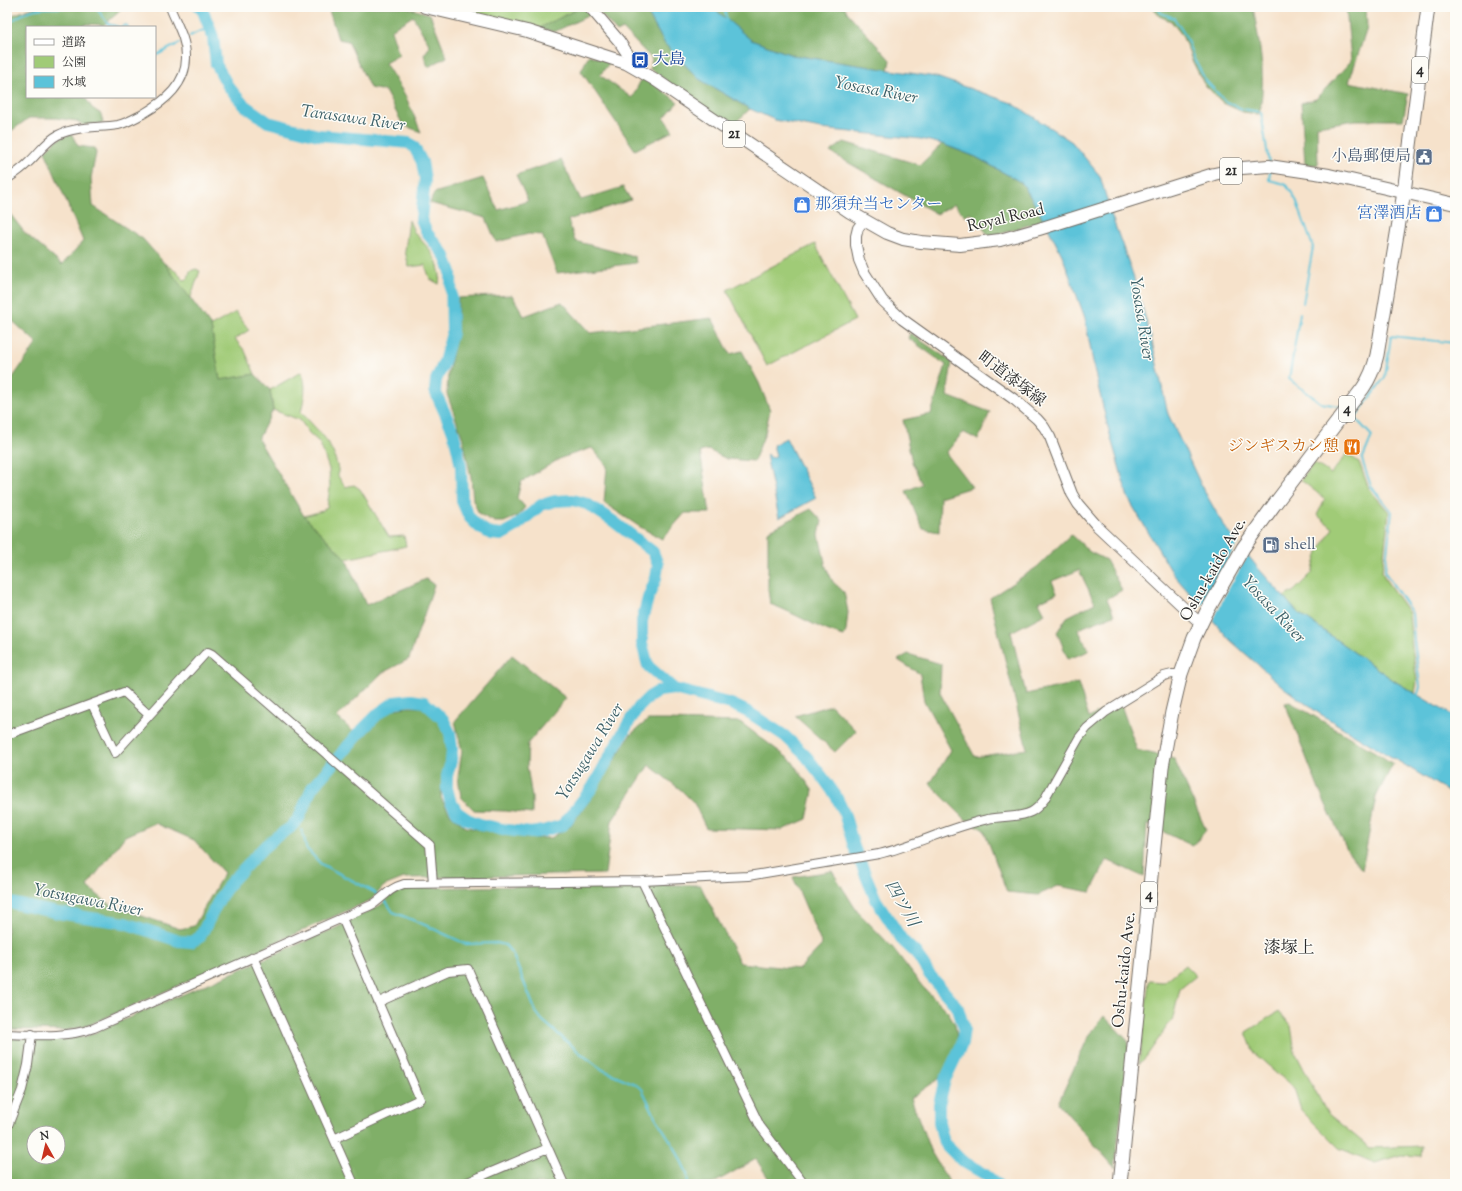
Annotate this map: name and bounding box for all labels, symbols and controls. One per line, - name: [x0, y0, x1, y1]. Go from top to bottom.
- legend: [26, 26, 156, 98]
- text: 道路: [62, 34, 86, 52]
- place label: 大島: [653, 49, 685, 72]
- bus stop icon: 大島: [630, 50, 650, 70]
- text: 公園: [62, 54, 86, 72]
- road number: 4: [1412, 57, 1428, 83]
- water label: Yosasa River: [832, 71, 920, 111]
- text: 水域: [62, 74, 86, 92]
- water label: Tarasawa River: [299, 100, 407, 138]
- road number: 21: [723, 121, 745, 147]
- place label: 小島郵便局: [1331, 146, 1411, 169]
- public building icon: 小島郵便局: [1414, 147, 1434, 167]
- road number: 21: [1220, 158, 1242, 184]
- place label: 那須弁当センター: [815, 194, 942, 217]
- shop icon: 那須弁当センター: [792, 195, 812, 215]
- street label: Royal Road: [965, 199, 1047, 239]
- place label: 宮澤酒店: [1357, 203, 1421, 226]
- shop icon: 宮澤酒店: [1424, 204, 1444, 224]
- water label: Yosasa River: [1123, 276, 1159, 363]
- street label: 町道漆塚線: [972, 347, 1050, 413]
- road number: 4: [1339, 396, 1355, 422]
- place label: ジンギスカン憩: [1228, 436, 1339, 459]
- restaurant icon: ジンギスカン憩: [1342, 437, 1362, 457]
- street label: Oshu-kaido Ave.: [1175, 514, 1253, 626]
- place label: shell: [1284, 534, 1316, 557]
- fuel station icon: shell: [1261, 535, 1281, 555]
- water label: Yosasa River: [1235, 571, 1311, 649]
- water label: Yotsugawa River: [551, 698, 631, 806]
- water label: 四ツ川: [878, 876, 925, 934]
- water label: Yotsugawa River: [31, 879, 145, 923]
- road number: 4: [1141, 882, 1157, 908]
- street label: Oshu-kaido Ave.: [1107, 911, 1143, 1029]
- district label: 漆塚上: [1264, 937, 1315, 961]
- north arrow: [26, 1125, 66, 1165]
- text: N: [38, 1128, 50, 1145]

